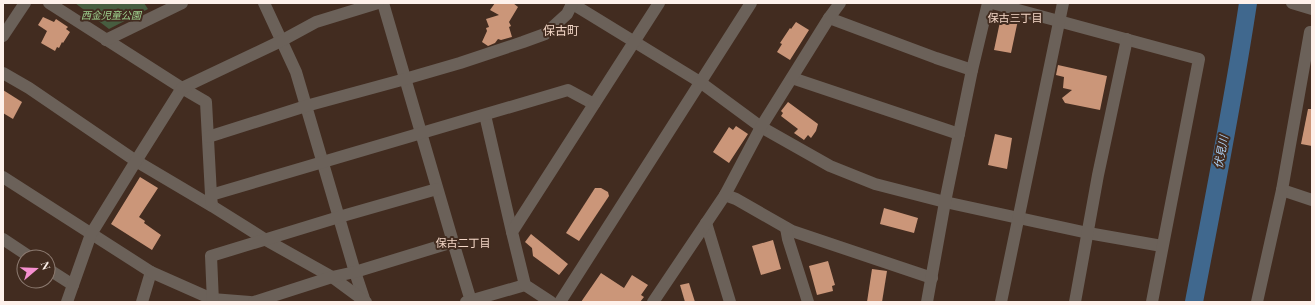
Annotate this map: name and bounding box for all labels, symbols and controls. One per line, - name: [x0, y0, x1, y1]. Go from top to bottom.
- park label: 西金児童公園: [81, 8, 143, 22]
- district label: 保古三丁目: [988, 10, 1043, 25]
- district label: 保古町: [543, 22, 579, 38]
- water label: 伏見川: [1210, 133, 1231, 169]
- district label: 保古二丁目: [436, 235, 491, 250]
- north arrow: [16, 249, 56, 289]
- text: N: [38, 259, 54, 272]

